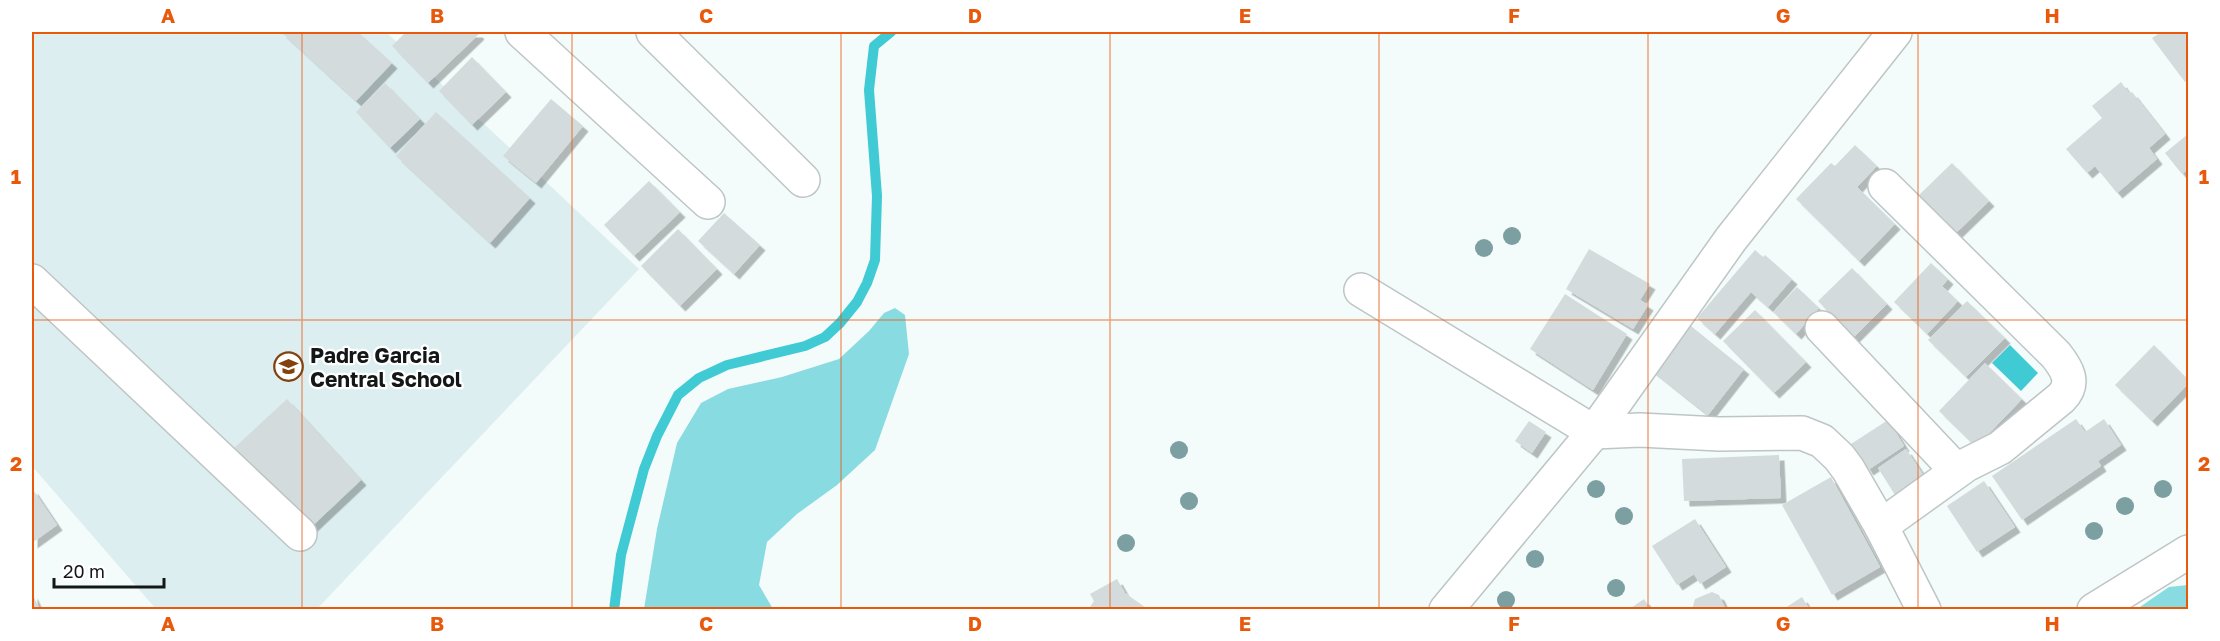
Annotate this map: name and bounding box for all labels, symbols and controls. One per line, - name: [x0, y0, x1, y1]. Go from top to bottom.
- text: A: [161, 3, 175, 27]
- text: B: [430, 3, 444, 27]
- text: C: [699, 3, 713, 27]
- text: D: [968, 3, 982, 27]
- text: E: [1239, 3, 1251, 27]
- text: F: [1508, 3, 1520, 27]
- text: G: [1776, 3, 1790, 27]
- text: H: [2044, 3, 2060, 27]
- text: 1: [11, 164, 21, 188]
- text: 1: [2199, 164, 2209, 188]
- place label: Padre Garcia Central School: [310, 342, 462, 392]
- school or university icon: Padre Garcia Central School: [273, 351, 305, 383]
- text: 2: [10, 451, 22, 475]
- text: 2: [2198, 451, 2210, 475]
- scale bar: [54, 551, 164, 589]
- text: 20 m: [63, 560, 105, 582]
- text: A: [161, 611, 175, 635]
- text: B: [430, 611, 444, 635]
- text: C: [699, 611, 713, 635]
- text: D: [968, 611, 982, 635]
- text: E: [1239, 611, 1251, 635]
- text: F: [1508, 611, 1520, 635]
- text: G: [1776, 611, 1790, 635]
- text: H: [2044, 611, 2060, 635]

